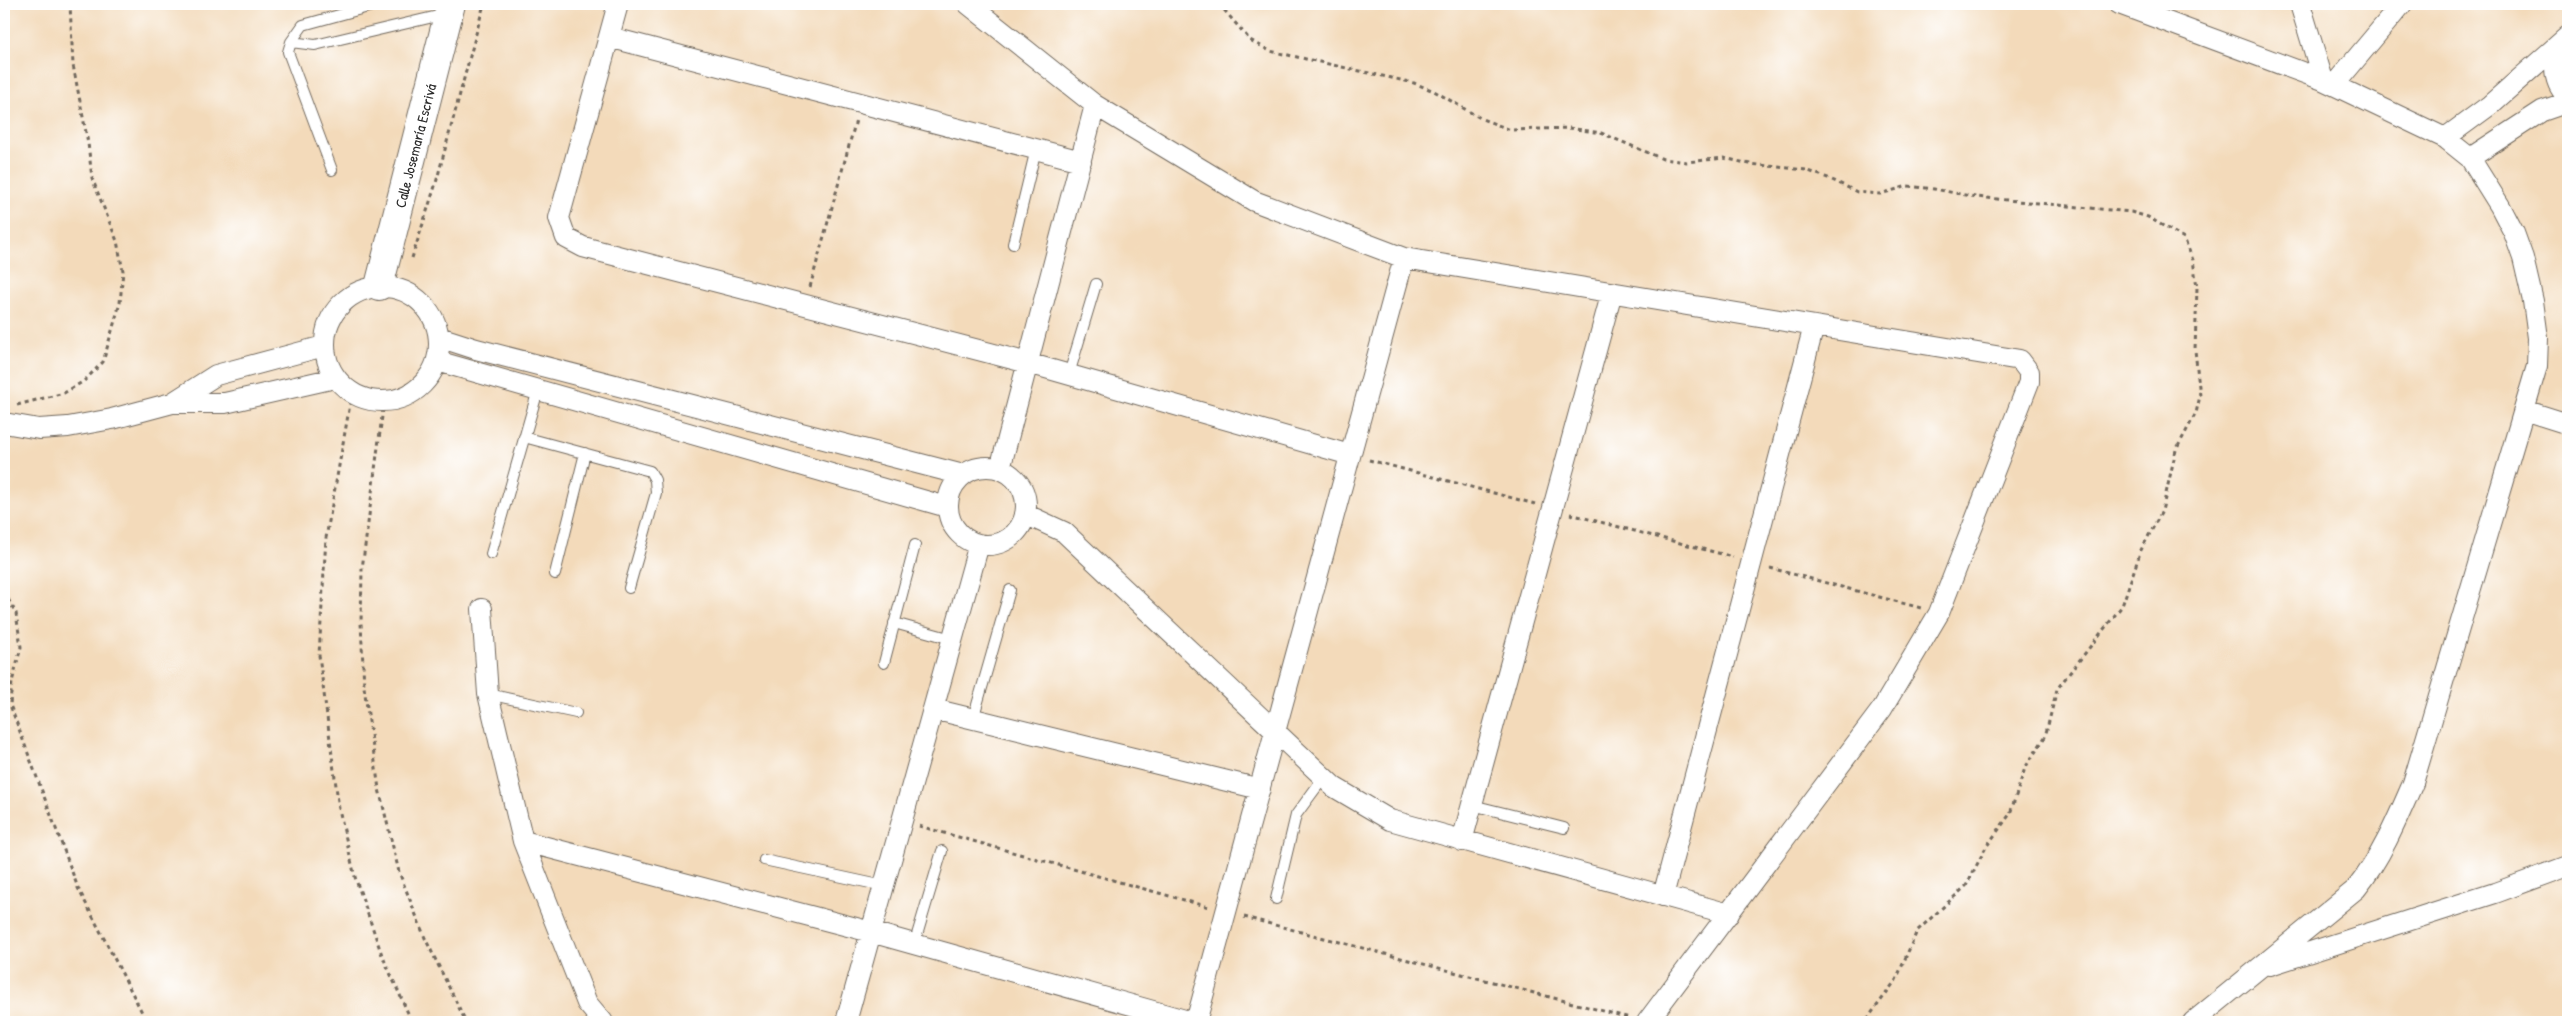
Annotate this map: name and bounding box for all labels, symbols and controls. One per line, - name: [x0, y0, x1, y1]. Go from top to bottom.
- street label: Calle Josemaría Escrivá: [389, 81, 441, 210]

